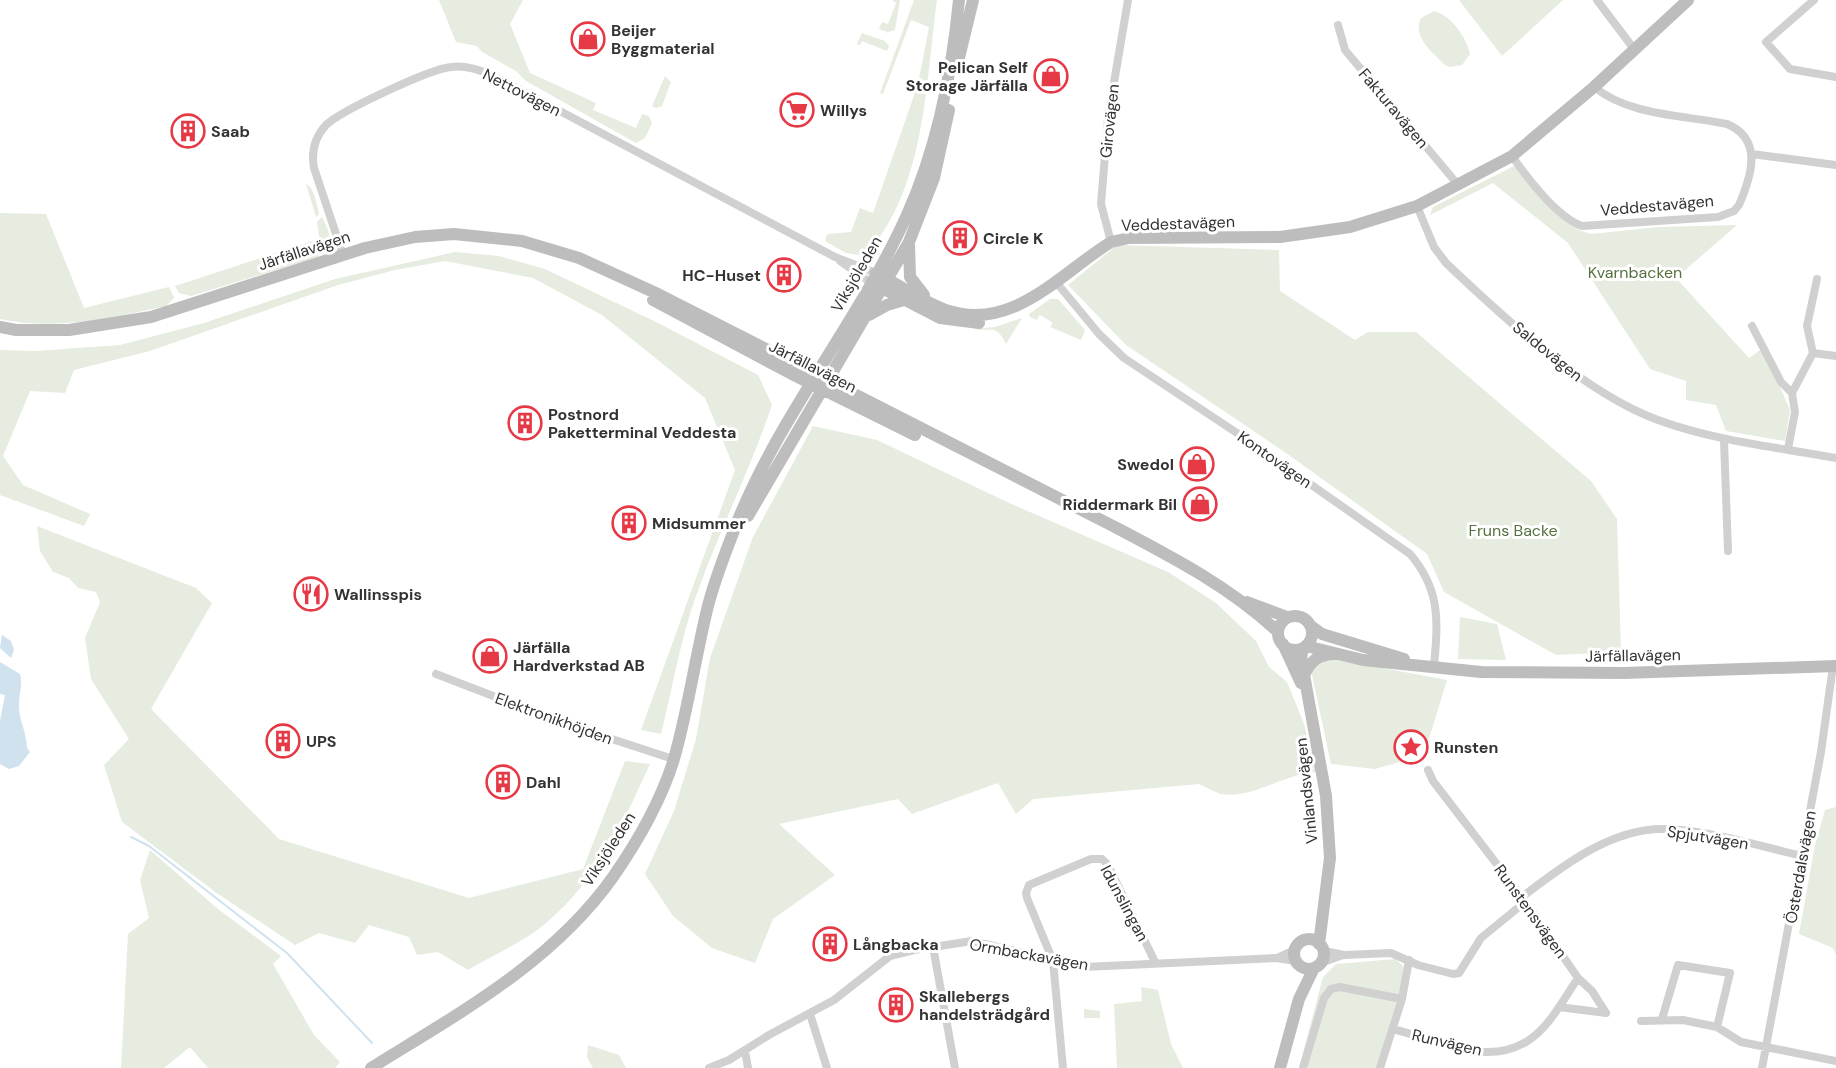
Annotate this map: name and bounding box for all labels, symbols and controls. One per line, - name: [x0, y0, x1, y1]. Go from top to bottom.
- place label: Beijer Byggmaterial: [611, 20, 715, 59]
- shop icon: Beijer Byggmaterial: [570, 21, 606, 57]
- place label: Pelican Self Storage Järfälla: [906, 57, 1028, 96]
- shop icon: Pelican Self Storage Järfälla: [1033, 58, 1069, 94]
- street label: Nettovägen: [479, 64, 564, 121]
- street label: Fakturavägen: [1354, 64, 1433, 153]
- street label: Girovägen: [1095, 83, 1124, 159]
- supermarket icon: Willys: [779, 92, 815, 128]
- place label: Willys: [820, 100, 867, 121]
- building icon: Saab: [170, 113, 206, 149]
- place label: Saab: [211, 121, 250, 142]
- street label: Veddestavägen: [1599, 190, 1715, 221]
- street label: Veddestavägen: [1121, 211, 1235, 236]
- building icon: Circle K: [942, 220, 978, 256]
- street label: Järfällavägen: [255, 226, 353, 275]
- place label: Circle K: [983, 228, 1044, 249]
- street label: Viksjöleden: [826, 232, 887, 316]
- building icon: HC-Huset: [766, 257, 802, 293]
- park label: Kvarnbacken: [1588, 262, 1682, 283]
- place label: HC-Huset: [682, 265, 761, 286]
- street label: Saldovägen: [1508, 317, 1587, 386]
- street label: Järfällavägen: [765, 335, 860, 398]
- place label: Postnord Paketterminal Veddesta: [548, 404, 736, 443]
- building icon: Postnord Paketterminal Veddesta: [507, 405, 543, 441]
- street label: Kontovägen: [1233, 426, 1316, 493]
- shop icon: Swedol: [1179, 446, 1215, 482]
- place label: Swedol: [1117, 454, 1174, 475]
- shop icon: Riddermark Bil: [1182, 486, 1218, 522]
- place label: Riddermark Bil: [1063, 494, 1177, 515]
- building icon: Midsummer: [611, 505, 647, 541]
- place label: Midsummer: [652, 513, 746, 534]
- park label: Fruns Backe: [1468, 520, 1558, 541]
- restaurant icon: Wallinsspis: [293, 576, 329, 612]
- place label: Wallinsspis: [334, 584, 422, 605]
- place label: Järfälla Hardverkstad AB: [513, 637, 645, 676]
- shop icon: Järfälla Hardverkstad AB: [472, 638, 508, 674]
- street label: Järfällavägen: [1585, 644, 1681, 667]
- street label: Elektronikhöjden: [492, 688, 615, 749]
- building icon: UPS: [265, 723, 301, 759]
- place icon: Runsten: [1393, 729, 1429, 765]
- place label: UPS: [306, 731, 336, 752]
- street label: Vinlandsvägen: [1290, 737, 1323, 845]
- place label: Runsten: [1434, 737, 1498, 758]
- building icon: Dahl: [485, 764, 521, 800]
- place label: Dahl: [526, 772, 561, 793]
- street label: Viksjöleden: [577, 808, 640, 890]
- street label: Österdalsvägen: [1780, 809, 1821, 925]
- street label: Spjutvägen: [1666, 821, 1750, 854]
- street label: Runstensvägen: [1489, 860, 1572, 962]
- street label: Idunslingan: [1096, 861, 1153, 945]
- building icon: Långbacka: [812, 926, 848, 962]
- place label: Långbacka: [853, 934, 939, 955]
- street label: Ormbackavägen: [968, 934, 1090, 975]
- place label: Skallebergs handelsträdgård: [919, 986, 1050, 1025]
- building icon: Skallebergs handelsträdgård: [878, 987, 914, 1023]
- street label: Runvägen: [1410, 1024, 1484, 1061]

